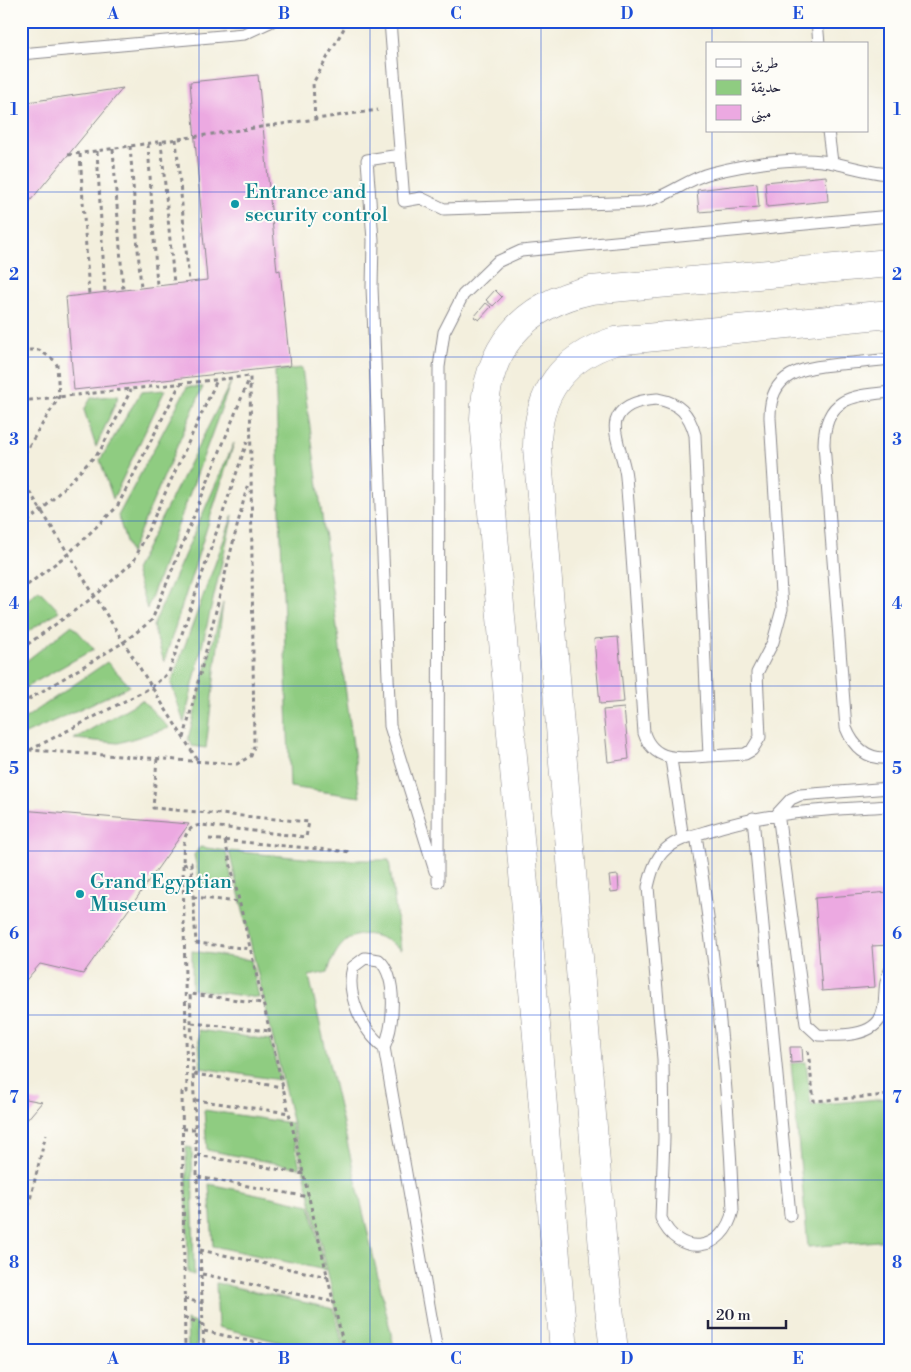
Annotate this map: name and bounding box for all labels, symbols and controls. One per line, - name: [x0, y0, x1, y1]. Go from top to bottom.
- text: A: [106, 4, 119, 24]
- text: B: [278, 4, 290, 24]
- text: C: [450, 4, 462, 24]
- text: D: [621, 4, 634, 24]
- text: E: [792, 4, 804, 24]
- legend: [706, 42, 868, 132]
- text: طريق: [751, 54, 778, 73]
- text: حديقة: [751, 78, 781, 97]
- text: 1: [10, 100, 18, 120]
- text: 1: [893, 100, 901, 120]
- text: مبنى: [751, 104, 771, 124]
- place label: Entrance and security control: [245, 180, 388, 228]
- marker: Entrance and security control: [229, 198, 241, 210]
- text: 2: [9, 265, 19, 285]
- text: 2: [892, 265, 902, 285]
- text: 3: [9, 430, 19, 450]
- text: 3: [892, 430, 902, 450]
- text: 4: [9, 594, 20, 614]
- text: 4: [892, 594, 903, 614]
- text: 5: [9, 759, 19, 779]
- text: 5: [892, 759, 902, 779]
- place label: Grand Egyptian Museum: [90, 870, 232, 918]
- marker: Grand Egyptian Museum: [74, 888, 86, 900]
- text: 6: [9, 924, 19, 944]
- text: 6: [892, 924, 902, 944]
- text: 7: [9, 1088, 19, 1108]
- text: 7: [892, 1088, 902, 1108]
- text: 8: [9, 1253, 19, 1273]
- text: 8: [892, 1253, 902, 1273]
- scale bar: [708, 1297, 786, 1329]
- text: 20 m: [716, 1306, 751, 1325]
- text: A: [106, 1349, 119, 1369]
- text: B: [278, 1349, 290, 1369]
- text: C: [450, 1349, 462, 1369]
- text: D: [621, 1349, 634, 1369]
- text: E: [792, 1349, 804, 1369]

